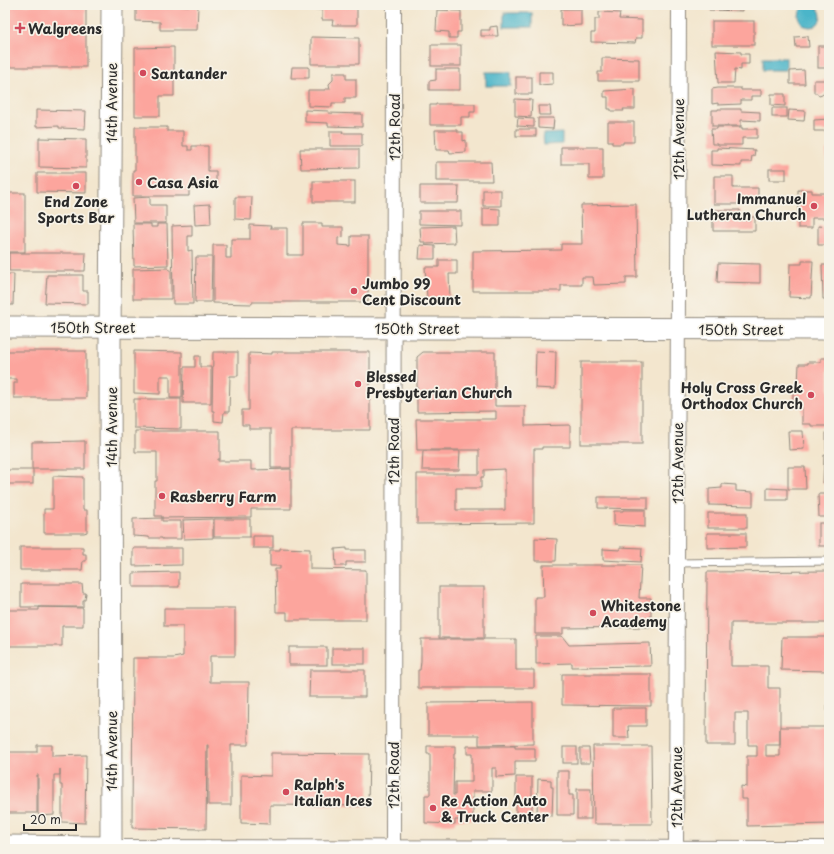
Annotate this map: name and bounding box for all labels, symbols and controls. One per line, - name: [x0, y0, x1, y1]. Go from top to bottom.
- place label: Walgreens: [28, 18, 102, 39]
- marker: Walgreens: [15, 23, 25, 33]
- street label: 14th Avenue: [101, 62, 122, 143]
- place label: Santander: [151, 63, 228, 84]
- marker: Santander: [138, 68, 148, 78]
- street label: 12th Road: [384, 93, 405, 161]
- street label: 12th Avenue: [668, 98, 689, 180]
- place label: Casa Asia: [147, 172, 219, 193]
- marker: Casa Asia: [134, 177, 144, 187]
- marker: End Zone Sports Bar: [71, 181, 81, 191]
- place label: Immanuel Lutheran Church: [687, 188, 806, 225]
- place label: End Zone Sports Bar: [38, 191, 115, 228]
- marker: Immanuel Lutheran Church: [809, 201, 819, 211]
- place label: Jumbo 99 Cent Discount: [362, 273, 461, 310]
- marker: Jumbo 99 Cent Discount: [349, 286, 359, 296]
- street label: 150th Street: [50, 317, 136, 338]
- street label: 150th Street: [374, 318, 460, 339]
- street label: 150th Street: [698, 319, 784, 340]
- place label: Blessed Presbyterian Church: [366, 366, 512, 403]
- place label: Holy Cross Greek Orthodox Church: [681, 377, 804, 414]
- marker: Blessed Presbyterian Church: [353, 379, 363, 389]
- street label: 14th Avenue: [101, 386, 122, 467]
- marker: Holy Cross Greek Orthodox Church: [806, 390, 816, 400]
- street label: 12th Road: [383, 417, 404, 485]
- street label: 12th Avenue: [667, 422, 688, 504]
- place label: Rasberry Farm: [170, 486, 277, 507]
- marker: Rasberry Farm: [157, 491, 167, 501]
- place label: Whitestone Academy: [600, 595, 681, 632]
- marker: Whitestone Academy: [588, 608, 598, 618]
- street label: 14th Avenue: [101, 710, 122, 791]
- street label: 12th Road: [383, 741, 404, 809]
- street label: 12th Avenue: [666, 746, 687, 828]
- place label: Ralph's Italian Ices: [294, 774, 372, 811]
- marker: Ralph's Italian Ices: [281, 787, 291, 797]
- place label: Re Action Auto & Truck Center: [441, 790, 549, 827]
- marker: Re Action Auto & Truck Center: [428, 803, 438, 813]
- scale bar: [24, 806, 76, 832]
- text: 20 m: [30, 810, 61, 828]

